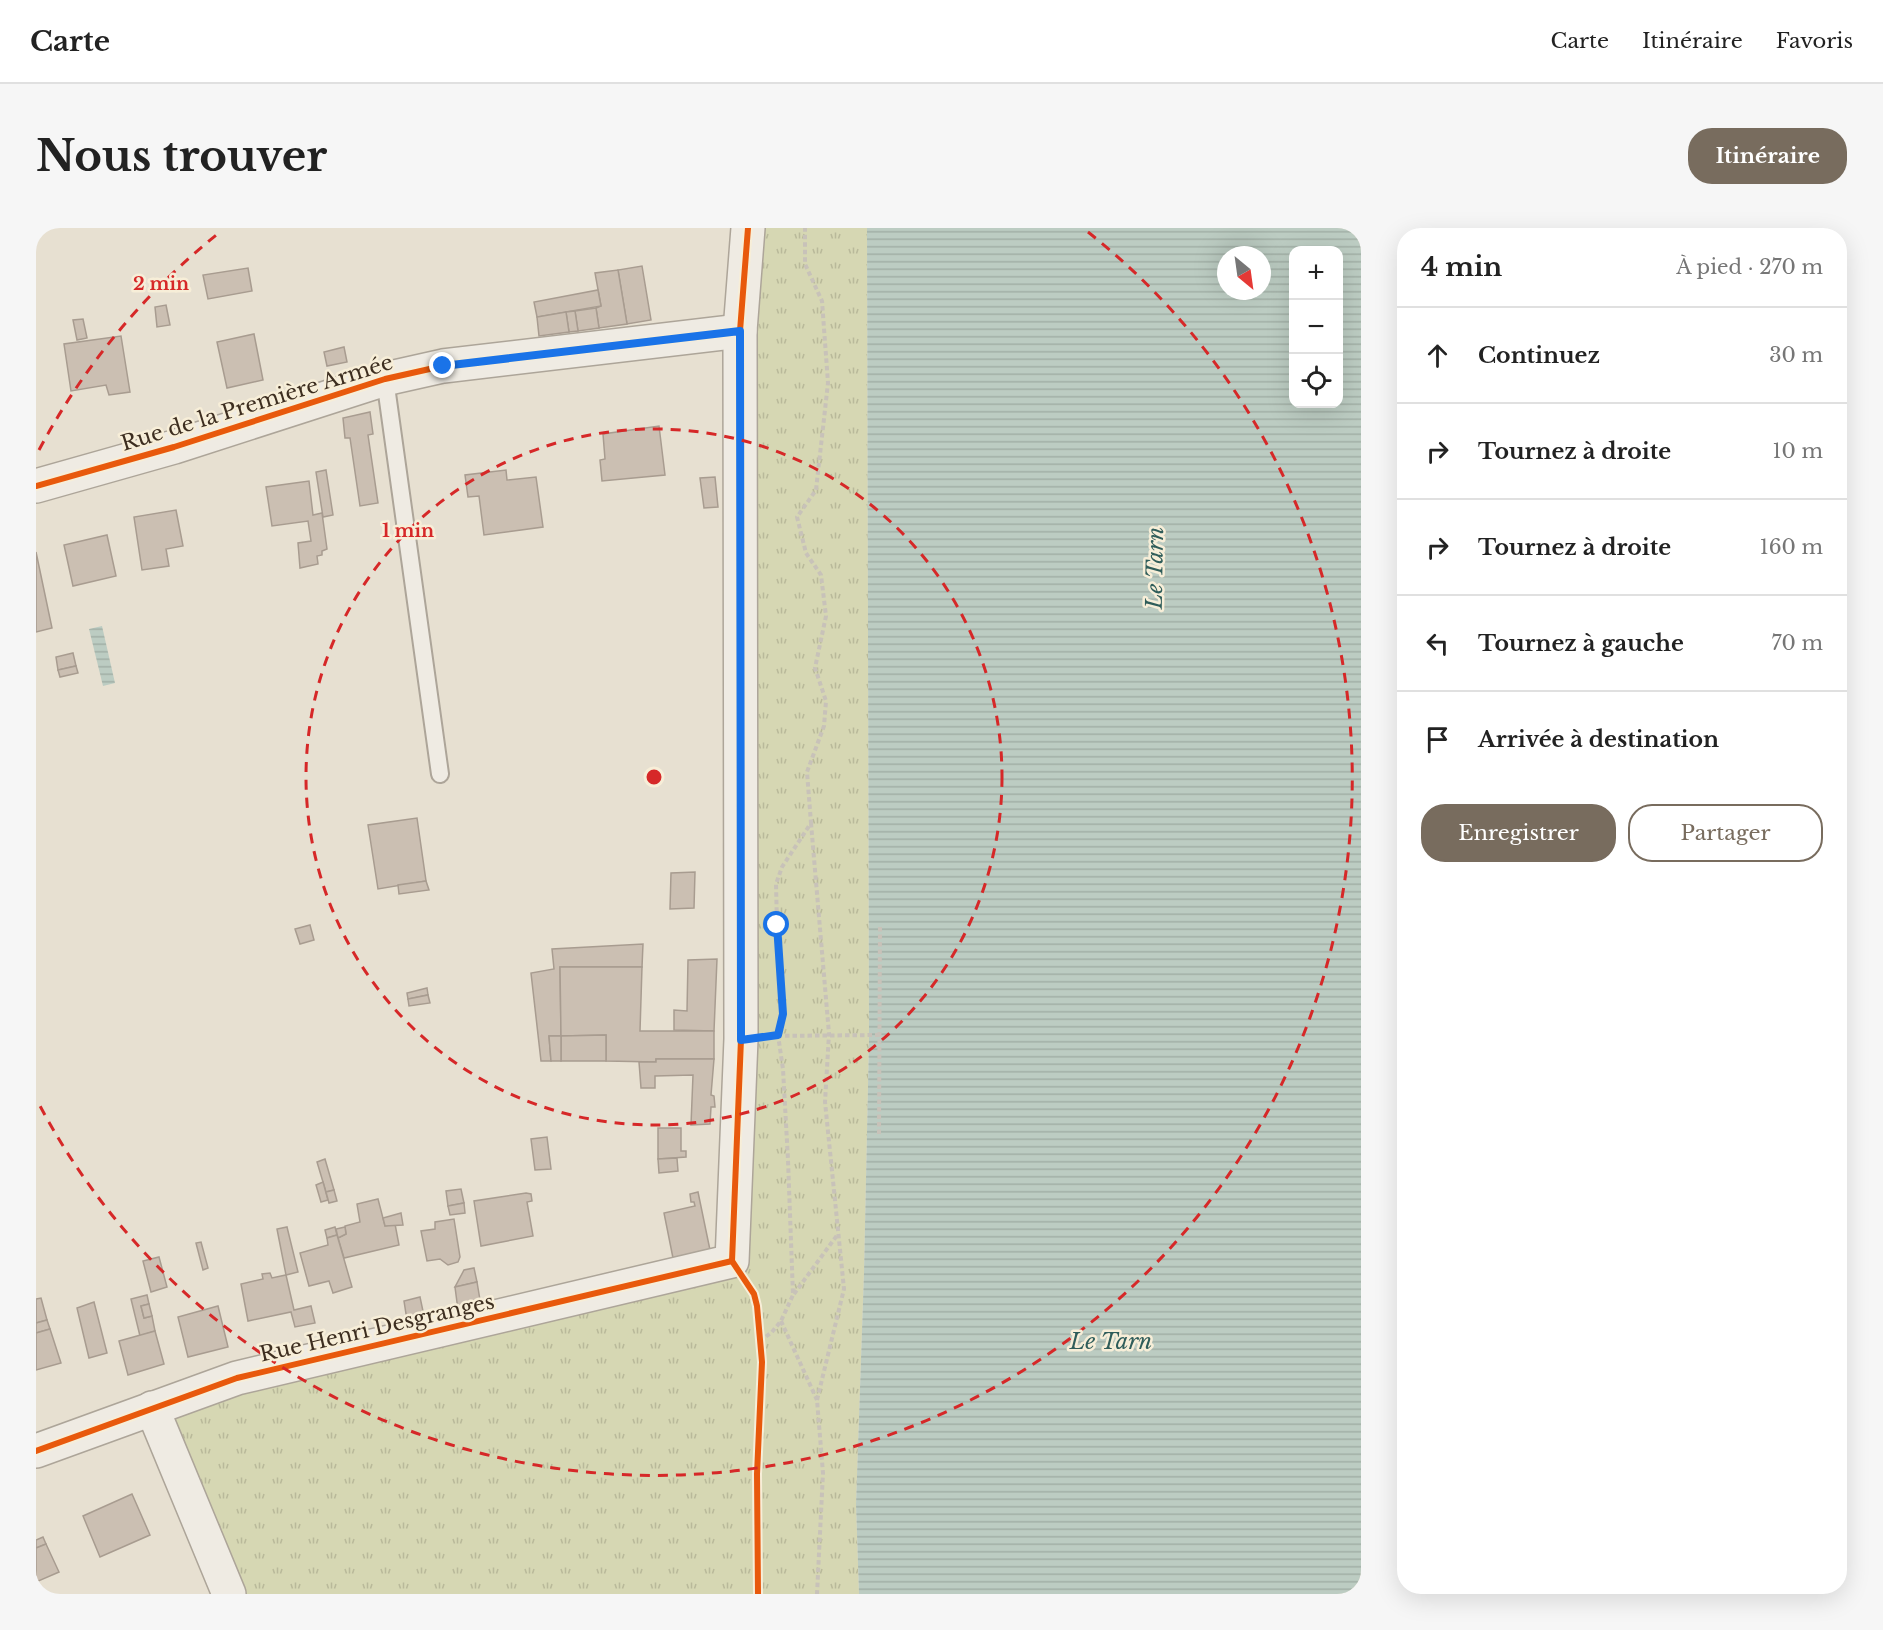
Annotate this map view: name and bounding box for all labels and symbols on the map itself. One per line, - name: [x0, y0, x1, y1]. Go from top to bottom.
- north arrow: [1217, 246, 1271, 300]
- text: 2 min: [133, 273, 189, 295]
- street label: Rue de la Première Armée: [118, 349, 396, 457]
- route end: [429, 352, 455, 378]
- text: 1 min: [382, 520, 434, 542]
- water label: Le Tarn: [1141, 526, 1169, 610]
- centre of rings: [644, 767, 664, 787]
- route start: [763, 911, 789, 937]
- street label: Rue Henri Desgranges: [257, 1288, 497, 1368]
- water label: Le Tarn: [1069, 1328, 1152, 1355]

